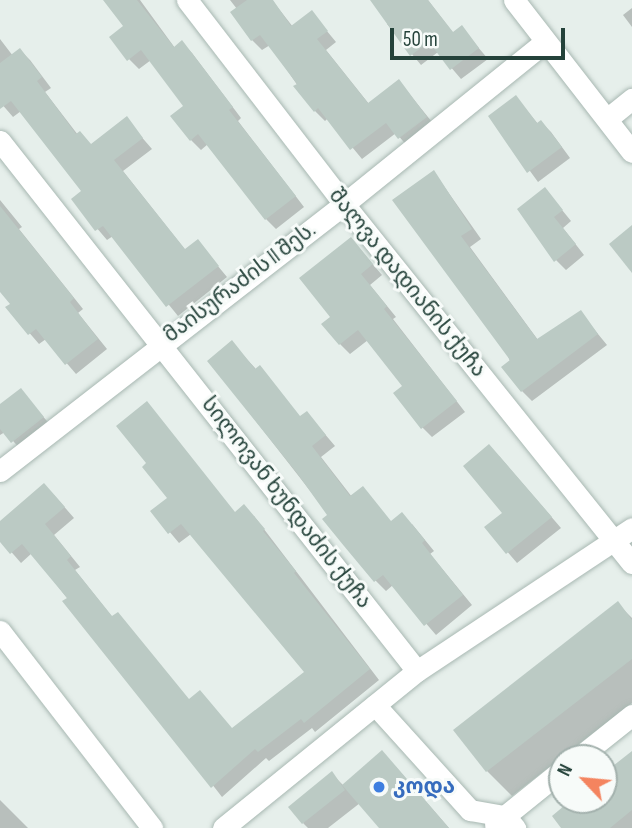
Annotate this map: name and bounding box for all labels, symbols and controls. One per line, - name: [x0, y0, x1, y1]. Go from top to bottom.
- scale bar: [394, 14, 569, 58]
- text: 50 m: [403, 27, 438, 52]
- street label: შალვა დადიანის ქუჩა: [323, 184, 491, 382]
- street label: მაისურაძის II შეს.: [159, 218, 321, 348]
- street label: სილოვან ხუნდაძის ქუჩა: [196, 392, 376, 614]
- north arrow: [548, 744, 618, 814]
- text: N: [553, 761, 578, 780]
- place label: კოდა: [393, 774, 455, 800]
- marker: კოდა: [371, 779, 387, 795]

